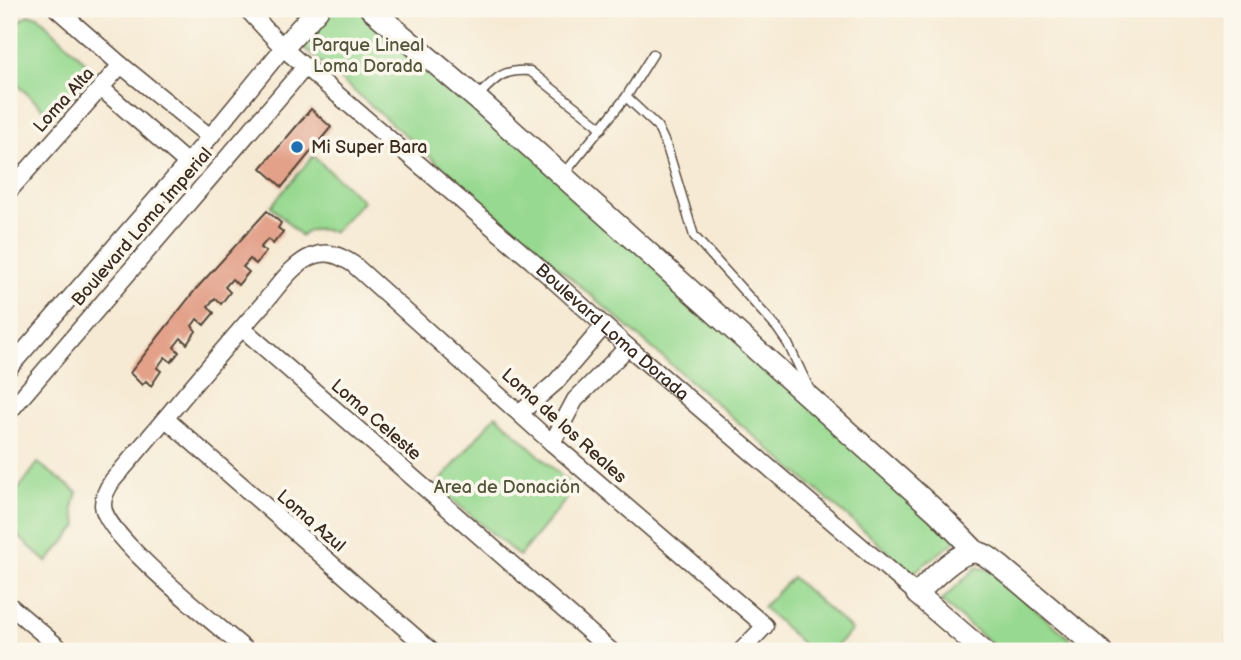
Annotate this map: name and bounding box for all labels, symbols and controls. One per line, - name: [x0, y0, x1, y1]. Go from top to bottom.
- park label: Parque Lineal Loma Dorada: [312, 35, 424, 77]
- street label: Loma Alta: [29, 63, 99, 137]
- place label: Mi Super Bara: [311, 137, 427, 158]
- marker: Mi Super Bara: [289, 139, 305, 155]
- street label: Boulevard Loma Imperial: [67, 143, 217, 311]
- street label: Boulevard Loma Dorada: [532, 259, 693, 405]
- street label: Loma de los Reales: [497, 364, 631, 488]
- street label: Loma Celeste: [327, 375, 426, 465]
- park label: Area de Donación: [434, 477, 580, 498]
- street label: Loma Azul: [273, 486, 349, 556]

